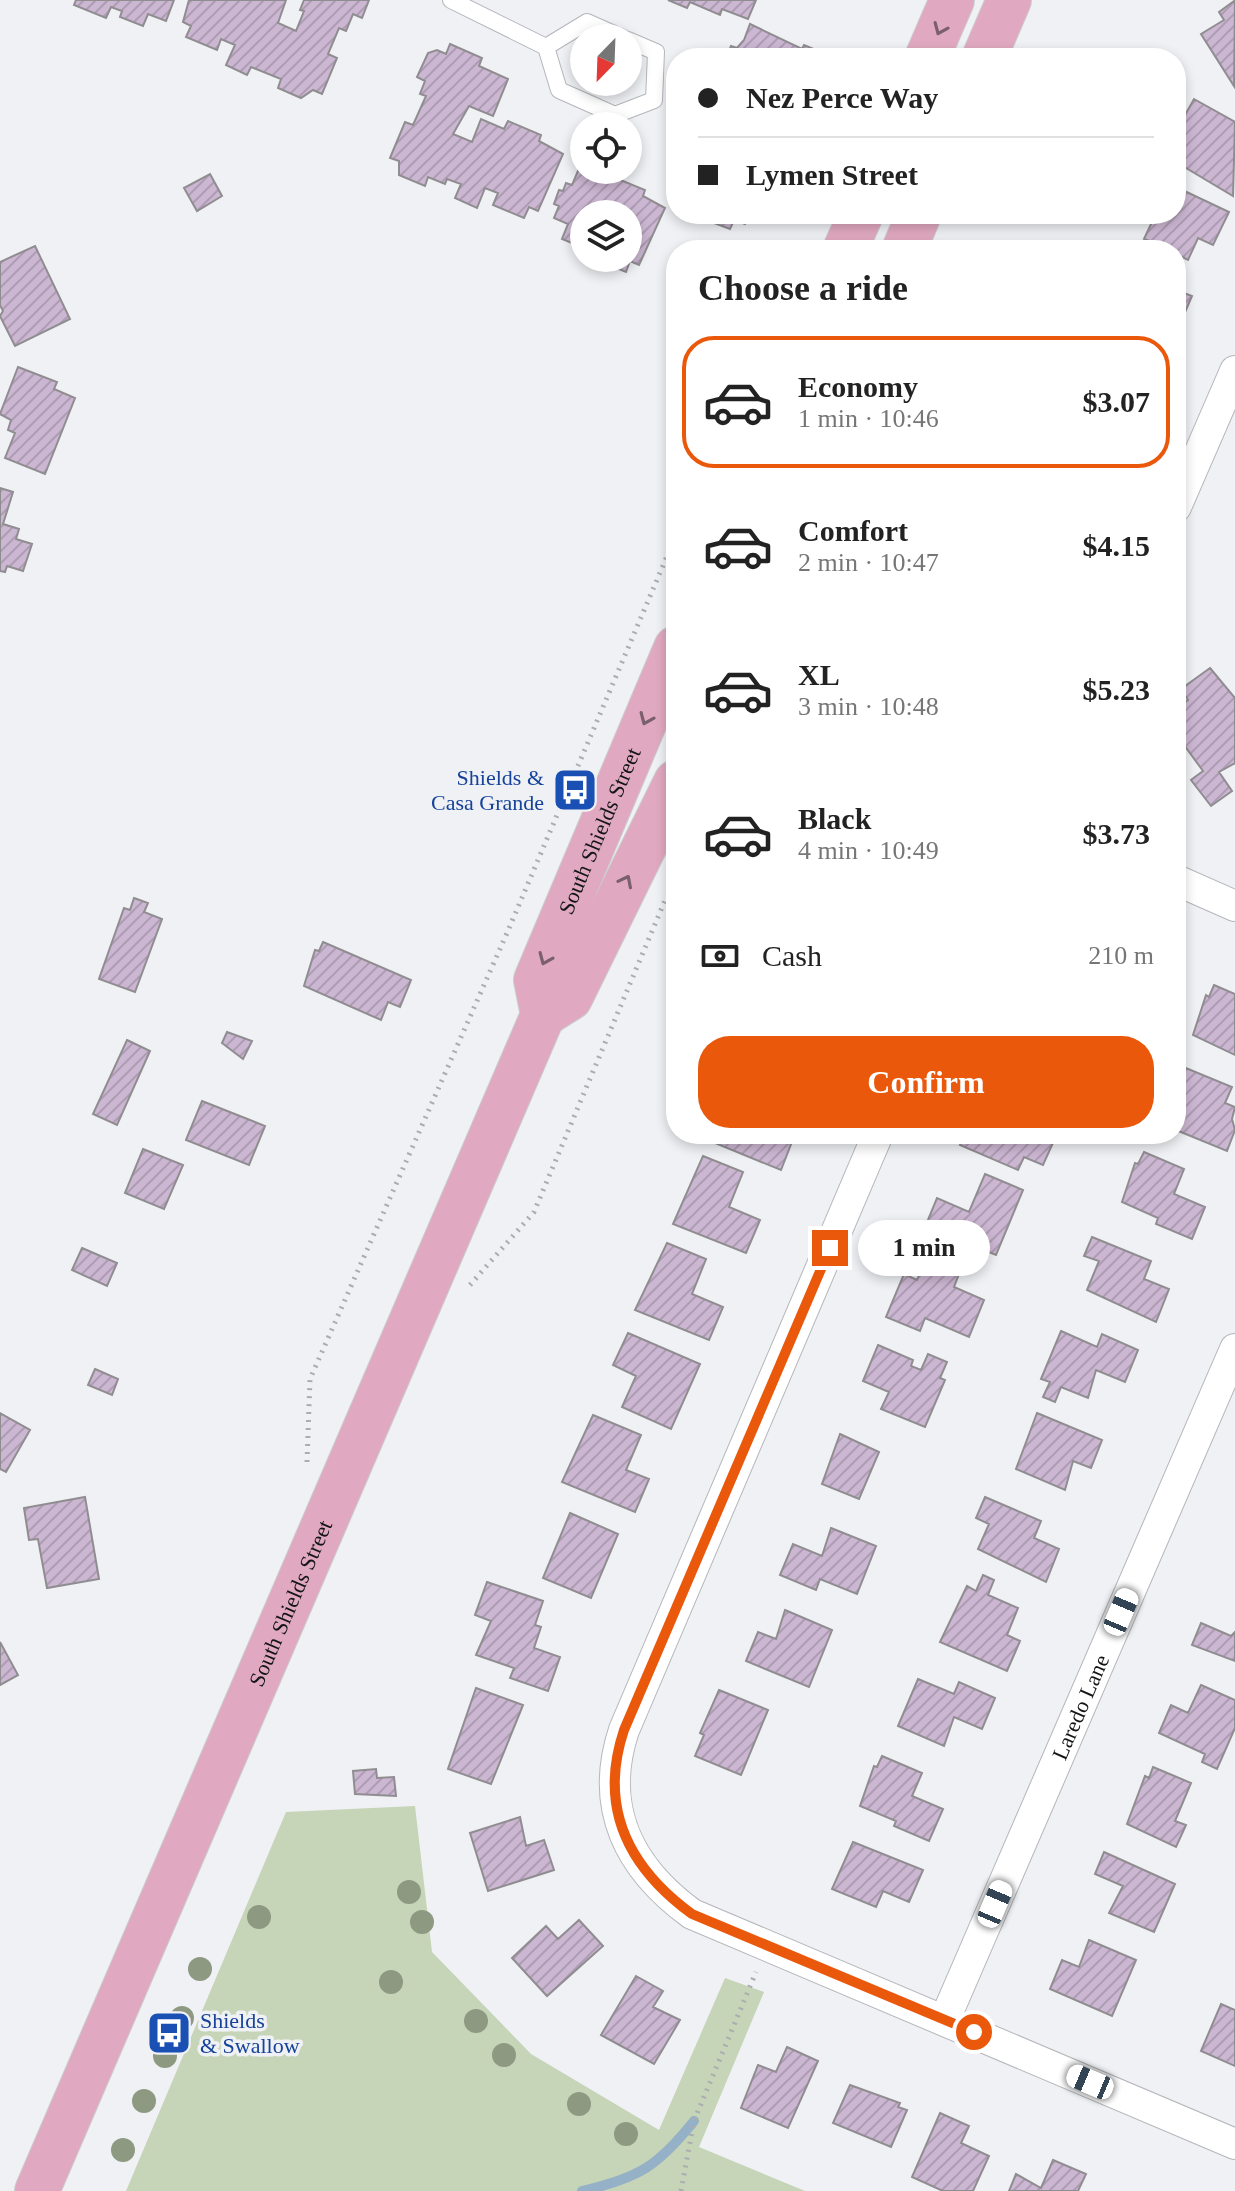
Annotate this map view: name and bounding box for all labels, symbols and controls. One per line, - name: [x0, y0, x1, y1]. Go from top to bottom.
- one-way arrow: [933, 21, 949, 35]
- north arrow: [570, 24, 642, 96]
- map controls: [570, 24, 642, 272]
- text: Nez Perce Way: [746, 81, 938, 114]
- button: locate: [570, 112, 642, 184]
- text: Lymen Street: [746, 158, 918, 191]
- button: layers: [570, 200, 642, 272]
- text: Choose a ride: [698, 268, 908, 308]
- icon: car: [702, 366, 774, 438]
- text: Economy: [798, 370, 918, 403]
- text: $3.07: [1083, 385, 1150, 418]
- text: 1 min · 10:46: [798, 404, 939, 433]
- icon: car: [702, 510, 774, 582]
- text: Comfort: [798, 514, 908, 547]
- text: $4.15: [1083, 529, 1150, 562]
- text: 2 min · 10:47: [798, 548, 939, 577]
- icon: car: [702, 654, 774, 726]
- text: XL: [798, 658, 840, 691]
- text: $5.23: [1083, 673, 1150, 706]
- text: 3 min · 10:48: [798, 692, 939, 721]
- one-way arrow: [639, 711, 655, 726]
- street label: South Shields Street: [553, 744, 646, 918]
- place label: Shields & Casa Grande: [431, 765, 544, 815]
- bus stop icon: Shields & Casa Grande: [551, 766, 599, 814]
- icon: car: [702, 798, 774, 870]
- text: Black: [798, 802, 871, 835]
- text: $3.73: [1083, 817, 1150, 850]
- text: 4 min · 10:49: [798, 836, 939, 865]
- one-way arrow: [616, 874, 632, 889]
- icon: cash: [698, 934, 742, 978]
- text: Cash: [762, 939, 822, 972]
- text: 210 m: [1088, 941, 1154, 970]
- one-way arrow: [538, 951, 554, 965]
- button: Confirm: [698, 1036, 1154, 1128]
- callout: 1 min: [858, 1220, 990, 1276]
- route end: [812, 1230, 848, 1266]
- text: 1 min: [893, 1233, 955, 1262]
- street label: South Shields Street: [244, 1516, 337, 1690]
- car: [1101, 1585, 1141, 1639]
- street label: Laredo Lane: [1047, 1651, 1114, 1763]
- car: [975, 1877, 1015, 1931]
- place label: Shields & Swallow: [200, 2008, 300, 2058]
- bus stop icon: Shields & Swallow: [145, 2009, 193, 2057]
- route start: [956, 2014, 992, 2050]
- car: [1063, 2062, 1117, 2102]

